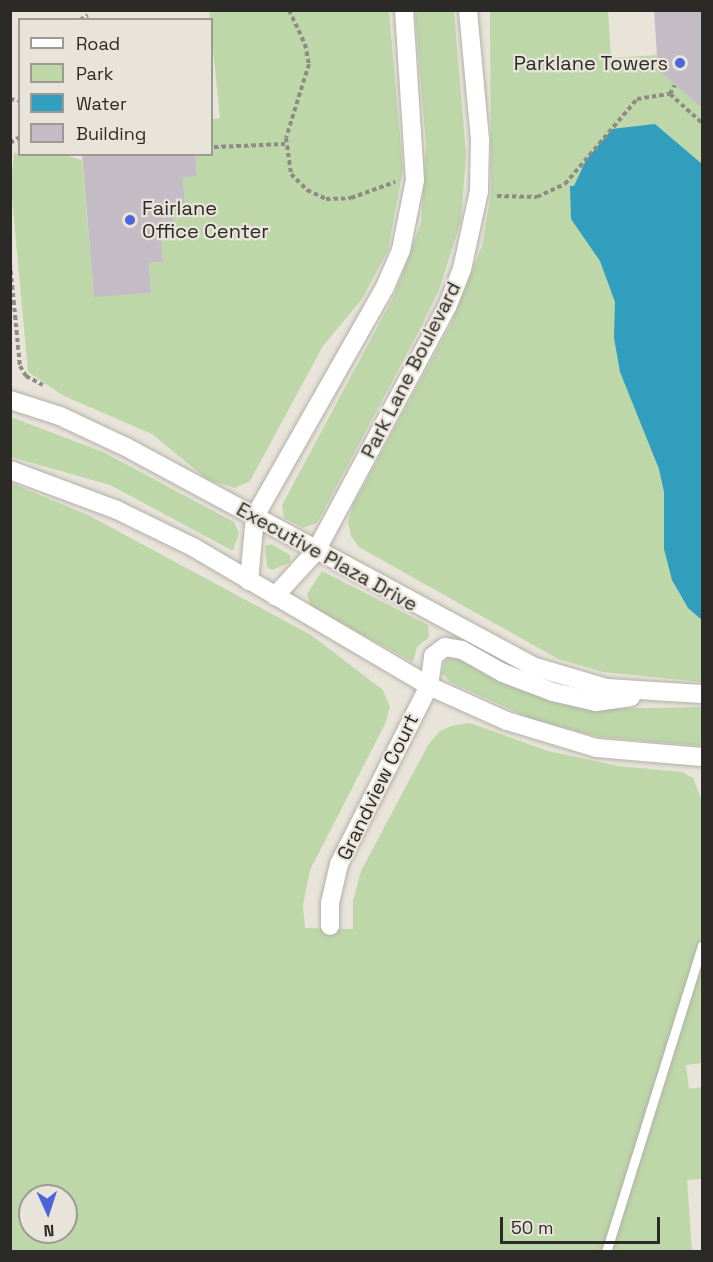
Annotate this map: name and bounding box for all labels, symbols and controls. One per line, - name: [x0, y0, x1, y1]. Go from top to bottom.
- legend: [18, 18, 213, 156]
- text: Road: [76, 32, 120, 55]
- place label: Parklane Towers: [513, 51, 668, 75]
- marker: Parklane Towers: [673, 56, 687, 70]
- text: Park: [76, 62, 113, 85]
- text: Water: [76, 92, 127, 115]
- text: Building: [76, 122, 146, 145]
- place label: Fairlane Office Center: [142, 196, 269, 243]
- marker: Fairlane Office Center: [123, 213, 137, 227]
- street label: Park Lane Boulevard: [356, 278, 466, 462]
- street label: Executive Plaza Drive: [232, 497, 422, 617]
- street label: Grandview Court: [332, 710, 424, 864]
- north arrow: [18, 1184, 78, 1244]
- scale bar: [503, 1205, 664, 1243]
- text: 50 m: [511, 1216, 553, 1239]
- text: N: [43, 1220, 55, 1241]

